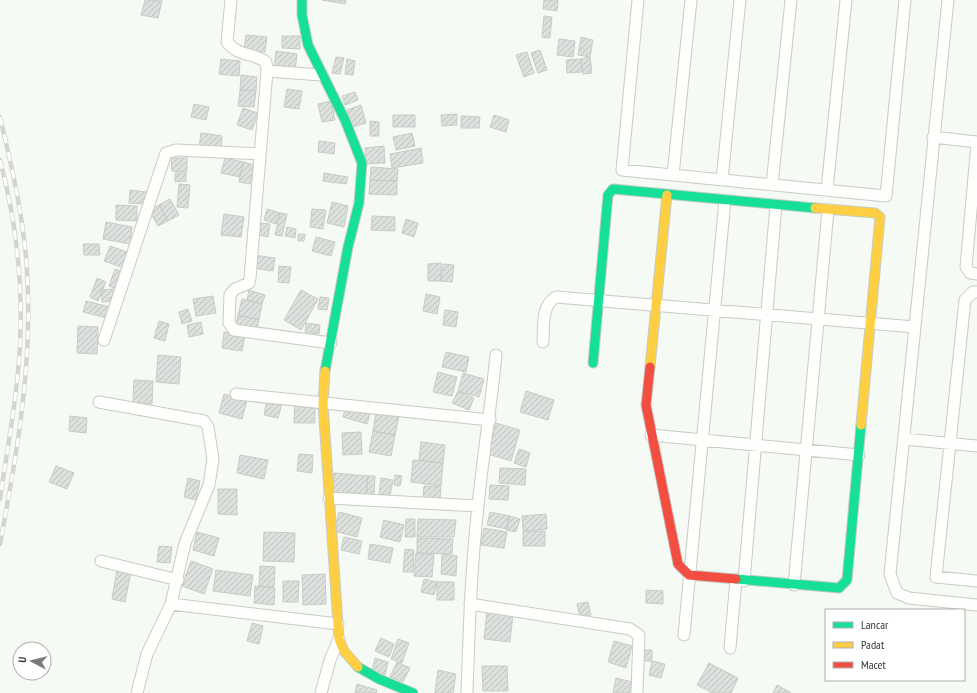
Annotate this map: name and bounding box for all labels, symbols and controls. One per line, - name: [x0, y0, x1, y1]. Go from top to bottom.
- legend: [825, 609, 965, 681]
- text: Lancar: [861, 617, 889, 632]
- text: Padat: [861, 637, 885, 652]
- north arrow: [12, 641, 52, 681]
- text: U: [15, 656, 29, 663]
- text: Macet: [861, 657, 886, 672]

